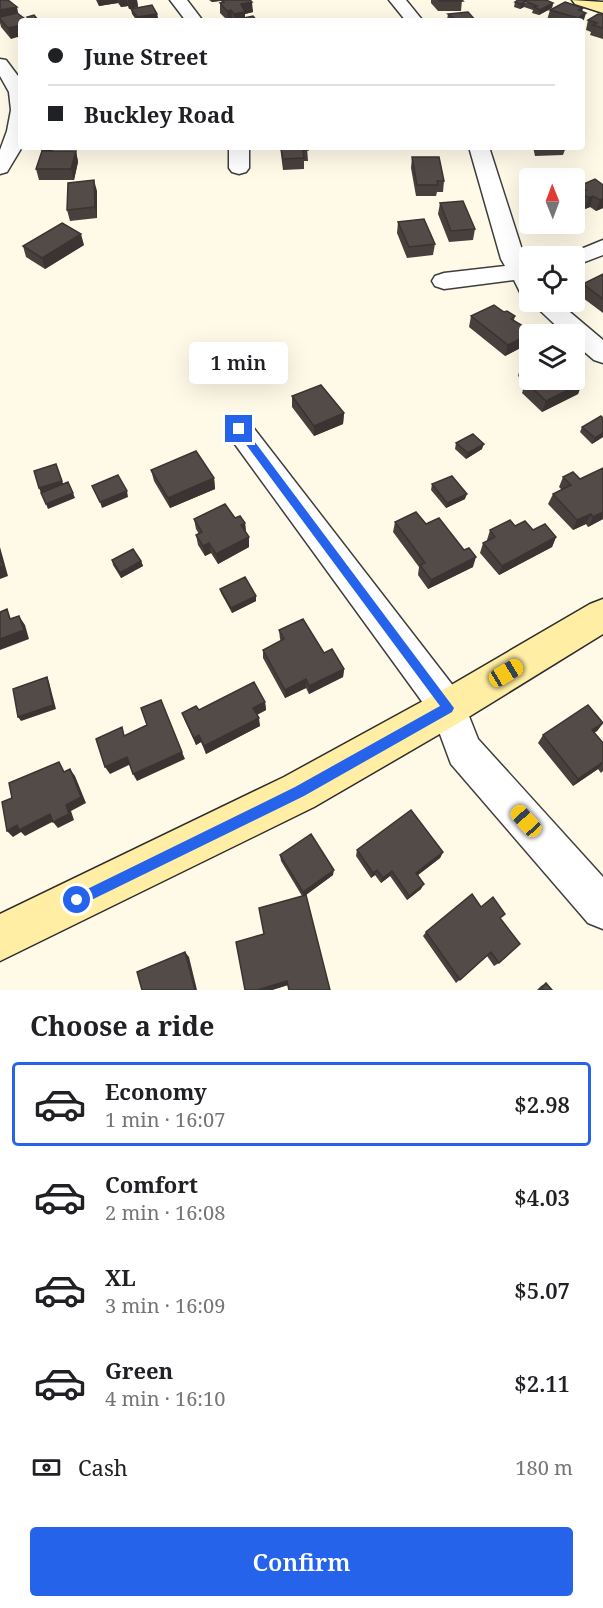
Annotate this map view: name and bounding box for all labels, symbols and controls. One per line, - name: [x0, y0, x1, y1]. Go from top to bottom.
- text: June Street: [84, 41, 208, 71]
- text: Buckley Road: [84, 99, 235, 129]
- north arrow: [519, 168, 585, 234]
- map controls: [519, 168, 585, 390]
- button: locate: [519, 246, 585, 312]
- button: layers: [519, 324, 585, 390]
- callout: 1 min: [190, 342, 288, 384]
- text: 1 min: [211, 349, 266, 376]
- route end: [225, 415, 252, 442]
- car: [486, 656, 526, 690]
- car: [507, 802, 545, 840]
- route start: [63, 886, 90, 913]
- text: Choose a ride: [30, 1007, 215, 1044]
- text: Economy: [105, 1076, 207, 1106]
- icon: car: [33, 1077, 87, 1131]
- text: $2.98: [514, 1089, 570, 1119]
- text: 1 min · 16:07: [105, 1106, 225, 1133]
- text: Comfort: [105, 1169, 198, 1199]
- icon: car: [33, 1170, 87, 1224]
- text: $4.03: [514, 1182, 570, 1212]
- text: 2 min · 16:08: [105, 1199, 225, 1226]
- text: XL: [105, 1262, 136, 1292]
- icon: car: [33, 1263, 87, 1317]
- text: $5.07: [514, 1275, 570, 1305]
- text: 3 min · 16:09: [105, 1292, 225, 1319]
- text: Green: [105, 1355, 173, 1385]
- icon: car: [33, 1356, 87, 1410]
- text: $2.11: [514, 1368, 570, 1398]
- text: 4 min · 16:10: [105, 1385, 225, 1412]
- icon: cash: [30, 1451, 63, 1484]
- text: Cash: [78, 1452, 128, 1482]
- text: 180 m: [515, 1454, 573, 1481]
- button: Confirm: [30, 1527, 573, 1596]

